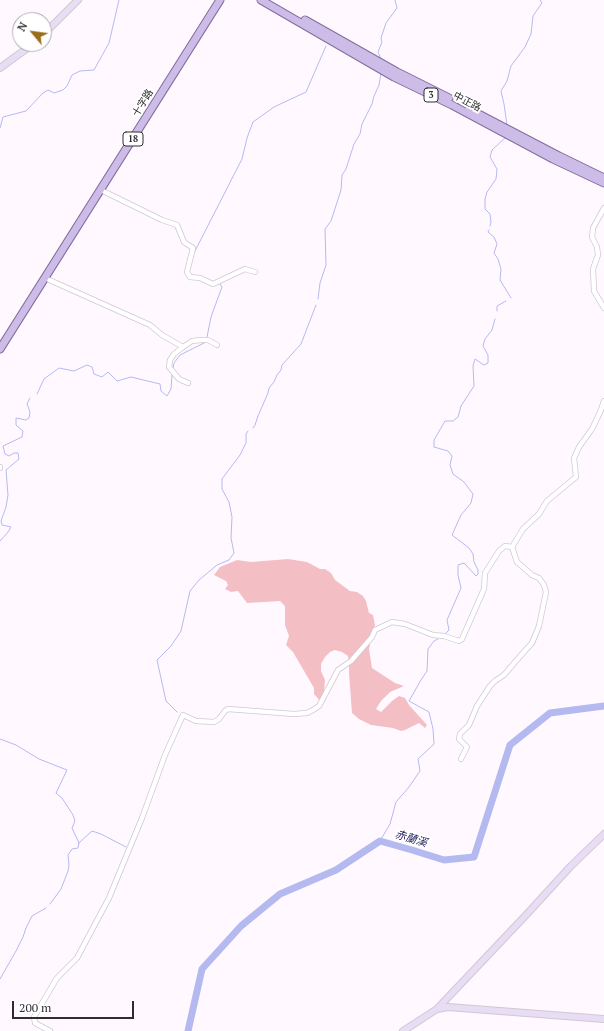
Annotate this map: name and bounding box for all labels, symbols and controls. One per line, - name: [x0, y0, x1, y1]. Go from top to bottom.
- north arrow: [12, 12, 52, 52]
- text: N: [14, 20, 31, 34]
- street label: 十字路: [130, 87, 156, 119]
- road number: 3: [424, 88, 438, 102]
- street label: 中正路: [451, 90, 483, 114]
- road number: 18: [123, 132, 143, 146]
- water label: 赤蘭溪: [393, 828, 429, 850]
- scale bar: [14, 993, 136, 1019]
- text: 200 m: [19, 1000, 51, 1015]

